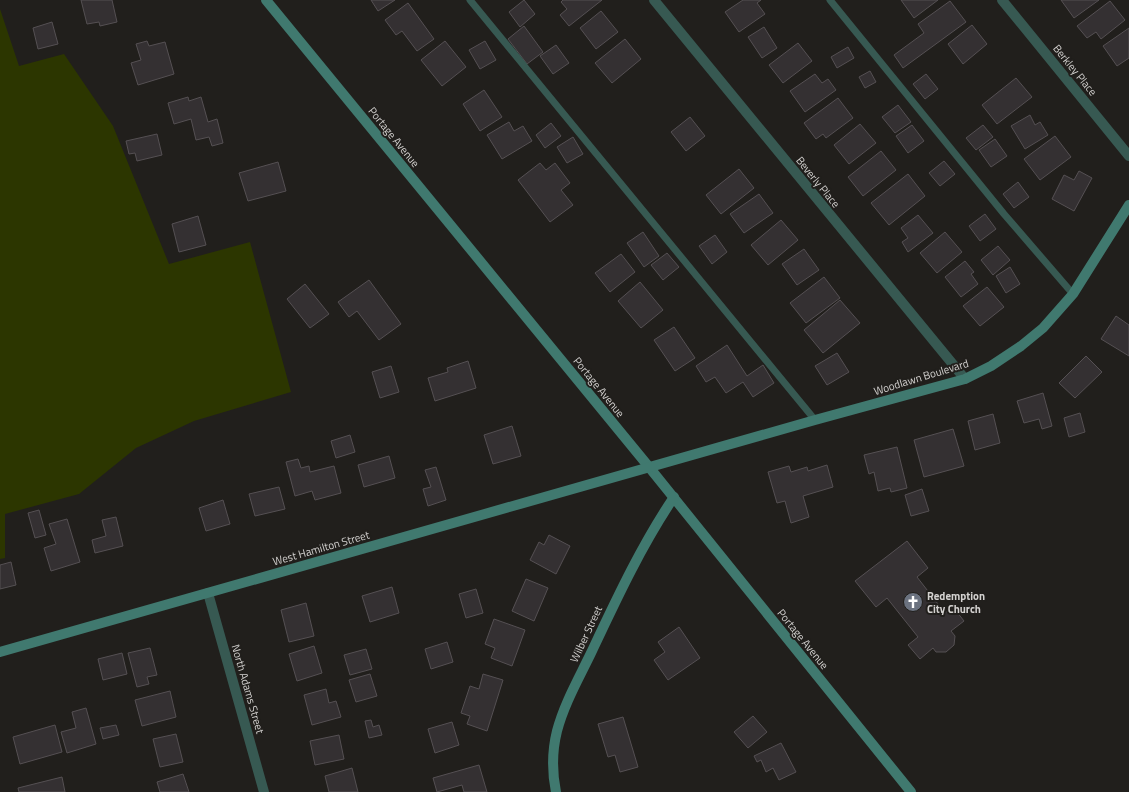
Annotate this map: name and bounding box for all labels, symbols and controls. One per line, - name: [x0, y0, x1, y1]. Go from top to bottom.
- street label: Berkley Place: [1049, 41, 1101, 99]
- street label: Portage Avenue: [365, 103, 424, 171]
- street label: Beverly Place: [792, 153, 844, 211]
- street label: Portage Avenue: [570, 353, 629, 421]
- street label: Woodlawn Boulevard: [872, 355, 971, 399]
- street label: West Hamilton Street: [271, 527, 371, 569]
- place label: Redemption City Church: [927, 588, 985, 617]
- church icon: Redemption City Church: [902, 591, 924, 613]
- street label: Wilber Street: [566, 603, 606, 665]
- street label: Portage Avenue: [774, 605, 833, 673]
- street label: North Adams Street: [228, 643, 268, 736]

